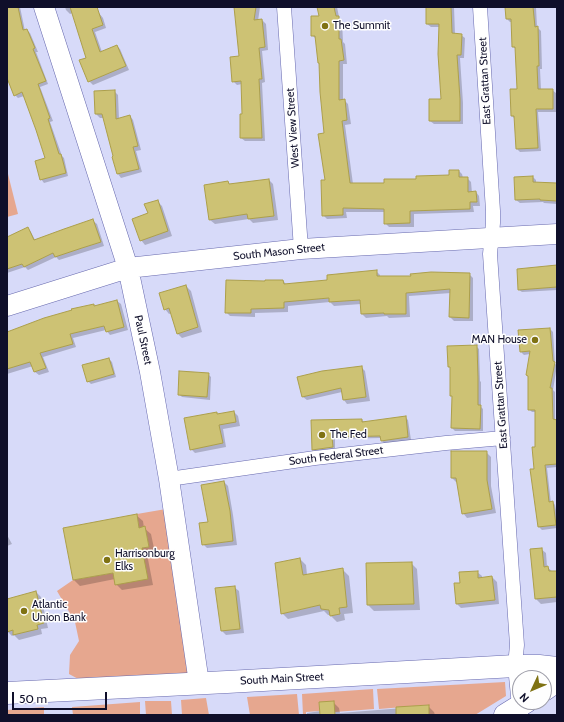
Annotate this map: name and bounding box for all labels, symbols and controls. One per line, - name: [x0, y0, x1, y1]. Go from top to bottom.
- place label: The Summit: [333, 19, 390, 33]
- marker: The Summit: [320, 21, 330, 31]
- street label: East Grattan Street: [476, 37, 494, 125]
- street label: West View Street: [284, 88, 302, 168]
- street label: South Mason Street: [233, 241, 325, 263]
- street label: Paul Street: [131, 314, 155, 366]
- place label: MAN House: [471, 333, 527, 347]
- marker: MAN House: [530, 335, 540, 345]
- street label: East Grattan Street: [491, 361, 511, 449]
- place label: The Fed: [330, 428, 367, 442]
- marker: The Fed: [317, 430, 327, 440]
- street label: South Federal Street: [288, 444, 384, 468]
- place label: Harrisonburg Elks: [115, 547, 175, 573]
- marker: Harrisonburg Elks: [102, 555, 112, 565]
- place label: Atlantic Union Bank: [32, 598, 86, 624]
- marker: Atlantic Union Bank: [19, 606, 29, 616]
- street label: South Main Street: [240, 670, 324, 688]
- north arrow: [512, 670, 552, 710]
- scale bar: [14, 684, 109, 710]
- text: N: [516, 690, 532, 705]
- text: 50 m: [19, 691, 47, 706]

